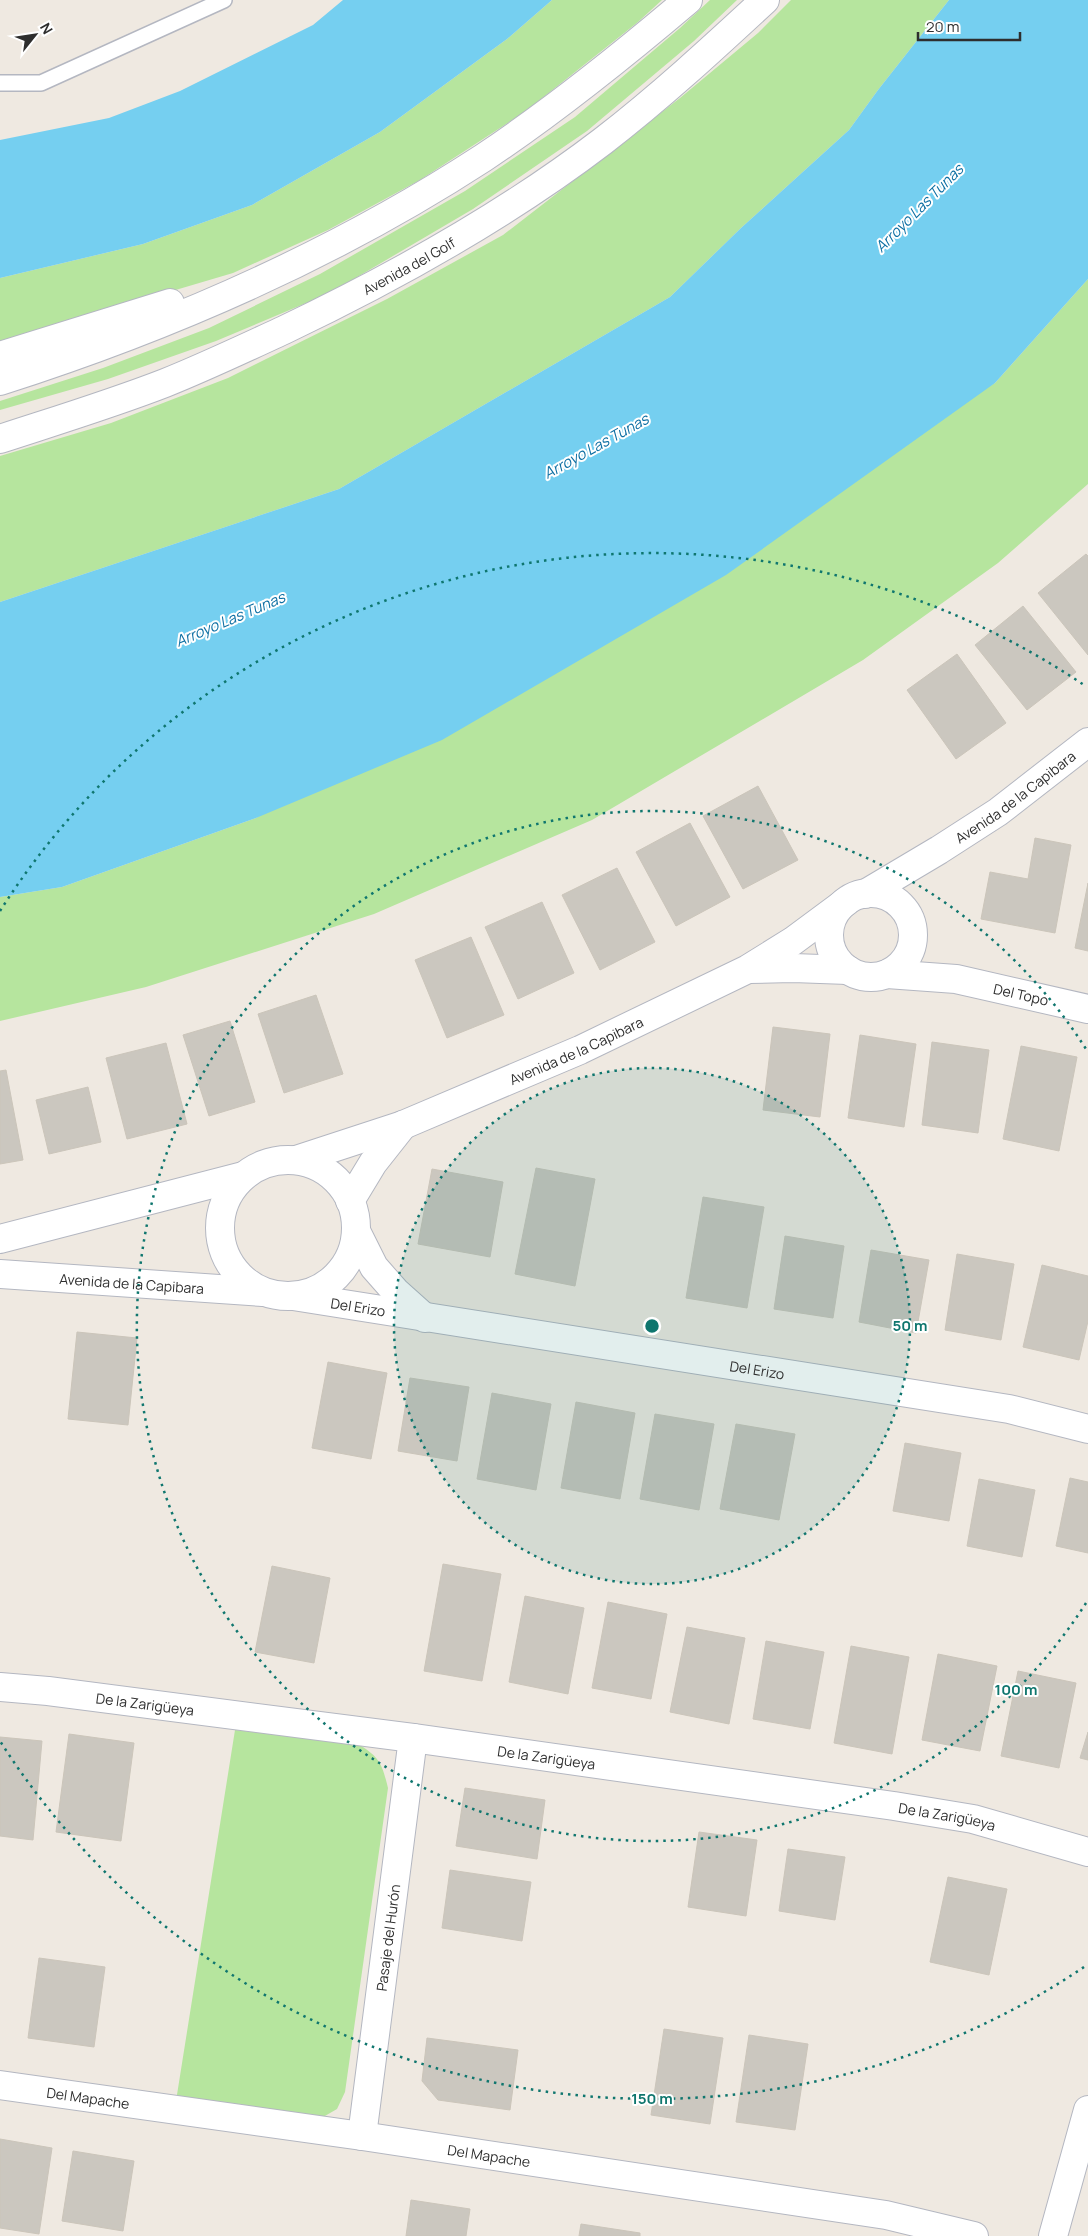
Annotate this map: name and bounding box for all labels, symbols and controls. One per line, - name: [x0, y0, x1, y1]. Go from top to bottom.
- north arrow: [10, 10, 60, 60]
- scale bar: [918, 10, 1020, 42]
- text: 20 m: [926, 16, 959, 37]
- text: N: [36, 19, 57, 37]
- water label: Arroyo Las Tunas: [870, 158, 969, 257]
- street label: Avenida del Golf: [359, 232, 458, 299]
- water label: Arroyo Las Tunas: [540, 408, 653, 484]
- water label: Arroyo Las Tunas: [172, 586, 289, 652]
- street label: Avenida de la Capibara: [951, 746, 1079, 847]
- street label: Del Topo: [992, 978, 1050, 1009]
- street label: Avenida de la Capibara: [506, 1012, 646, 1088]
- street label: Avenida de la Capibara: [59, 1269, 205, 1297]
- street label: Del Erizo: [329, 1293, 387, 1320]
- text: 50 m: [892, 1315, 928, 1336]
- centre of rings: [643, 1317, 661, 1335]
- street label: Del Erizo: [729, 1356, 786, 1383]
- text: 100 m: [995, 1679, 1037, 1700]
- street label: De la Zarigüeya: [95, 1688, 195, 1719]
- street label: De la Zarigüeya: [496, 1741, 597, 1773]
- street label: De la Zarigüeya: [897, 1797, 998, 1835]
- street label: Pasaje del Hurón: [371, 1883, 404, 1992]
- street label: Del Mapache: [45, 2082, 131, 2113]
- text: 150 m: [631, 2088, 673, 2109]
- street label: Del Mapache: [446, 2140, 532, 2171]

